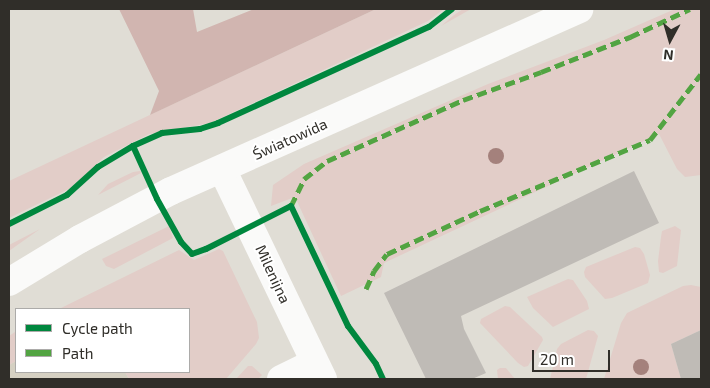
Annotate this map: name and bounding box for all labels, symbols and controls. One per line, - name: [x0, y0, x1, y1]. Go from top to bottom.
- north arrow: [645, 15, 695, 65]
- text: N: [662, 46, 674, 64]
- street label: Światowida: [250, 115, 330, 163]
- street label: Milenijna: [252, 242, 294, 306]
- legend: [15, 308, 190, 373]
- text: Cycle path: [62, 319, 133, 337]
- scale bar: [535, 340, 612, 372]
- text: Path: [62, 344, 93, 362]
- text: 20 m: [540, 350, 574, 368]

